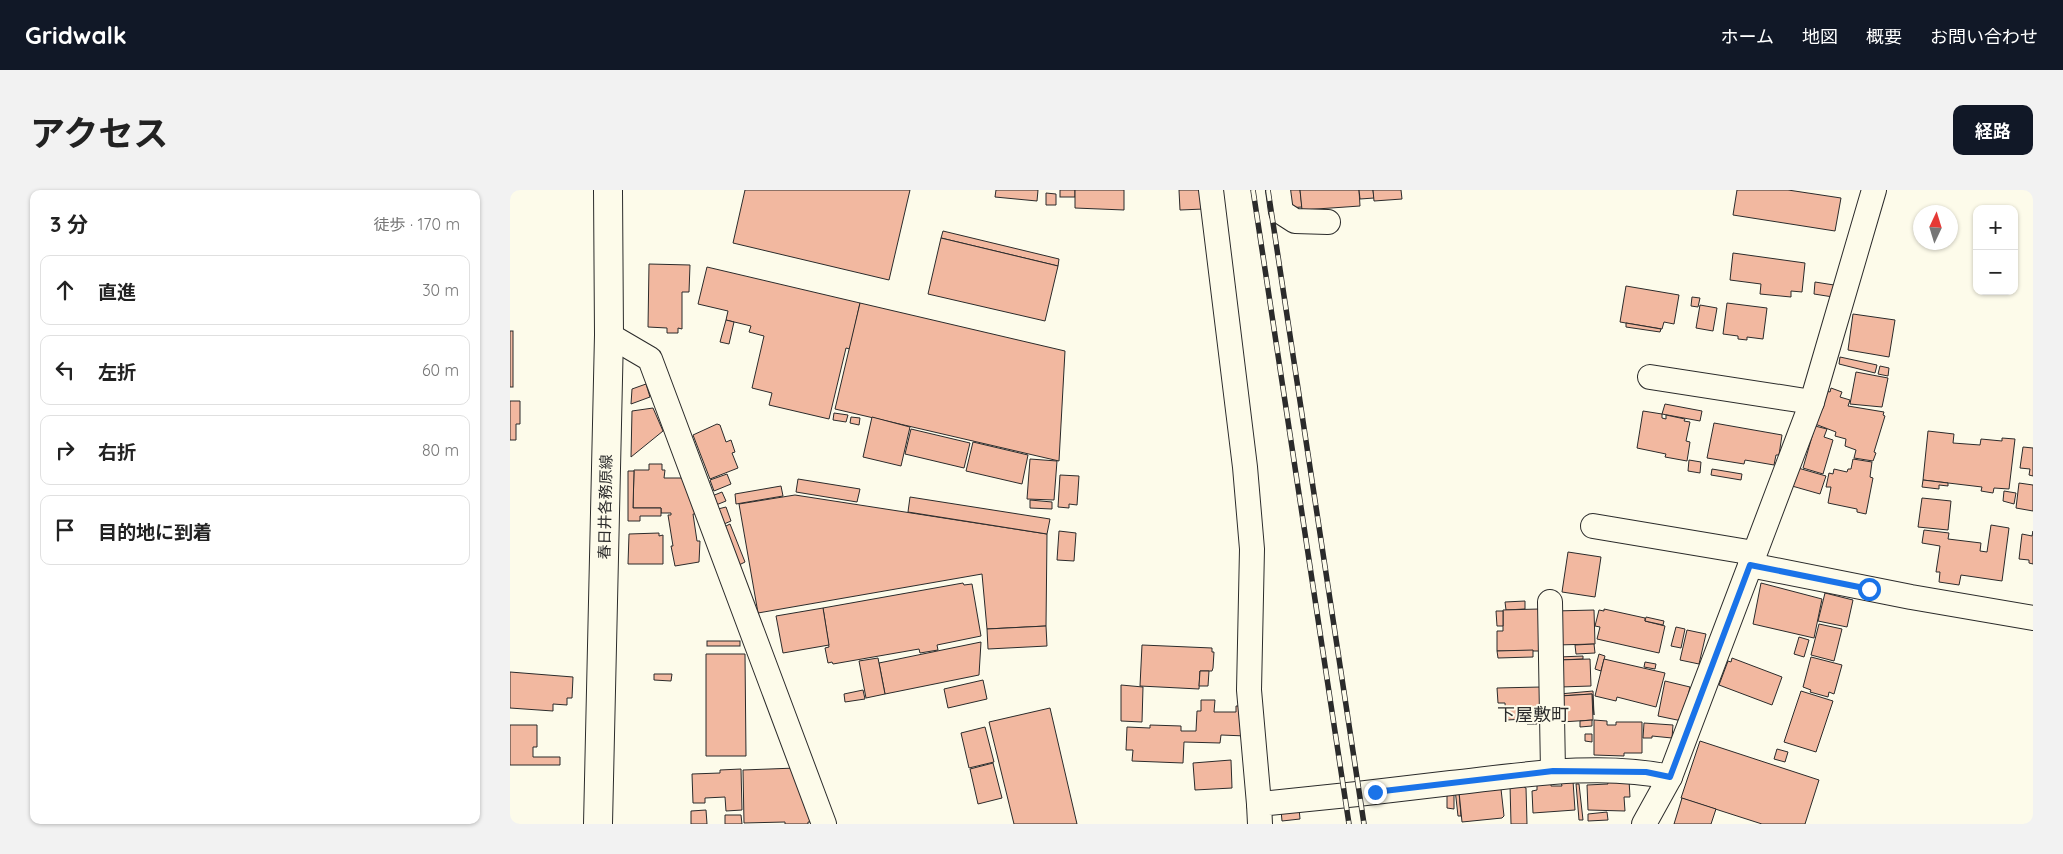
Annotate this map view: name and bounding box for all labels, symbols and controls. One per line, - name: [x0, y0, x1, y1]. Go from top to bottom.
- text: Gridwalk: [25, 20, 127, 50]
- text: ホーム: [1721, 25, 1774, 48]
- text: 地図: [1802, 25, 1838, 48]
- text: 概要: [1866, 25, 1902, 48]
- text: お問い合わせ: [1930, 25, 2038, 48]
- button: 経路: [1953, 105, 2033, 155]
- text: アクセス: [30, 111, 168, 155]
- north arrow: [1913, 205, 1958, 250]
- map controls: [1973, 205, 2018, 295]
- button: +: [1973, 205, 2018, 250]
- text: 3 分: [50, 211, 88, 237]
- text: 徒歩 · 170 m: [374, 214, 460, 234]
- button: −: [1973, 250, 2018, 295]
- icon: ahead: [51, 276, 79, 304]
- text: 直進: [98, 280, 136, 304]
- text: 30 m: [422, 280, 459, 300]
- icon: left: [51, 356, 79, 384]
- text: 左折: [98, 360, 136, 384]
- text: 60 m: [422, 360, 459, 380]
- icon: right: [51, 436, 79, 464]
- text: 右折: [98, 440, 136, 464]
- text: 80 m: [422, 440, 459, 460]
- street label: 春日井各務原線: [595, 454, 615, 560]
- icon: arrive: [51, 516, 79, 544]
- text: 目的地に到着: [98, 520, 212, 544]
- route start: [1858, 578, 1881, 601]
- district label: 下屋敷町: [1497, 703, 1569, 726]
- route end: [1364, 781, 1387, 804]

